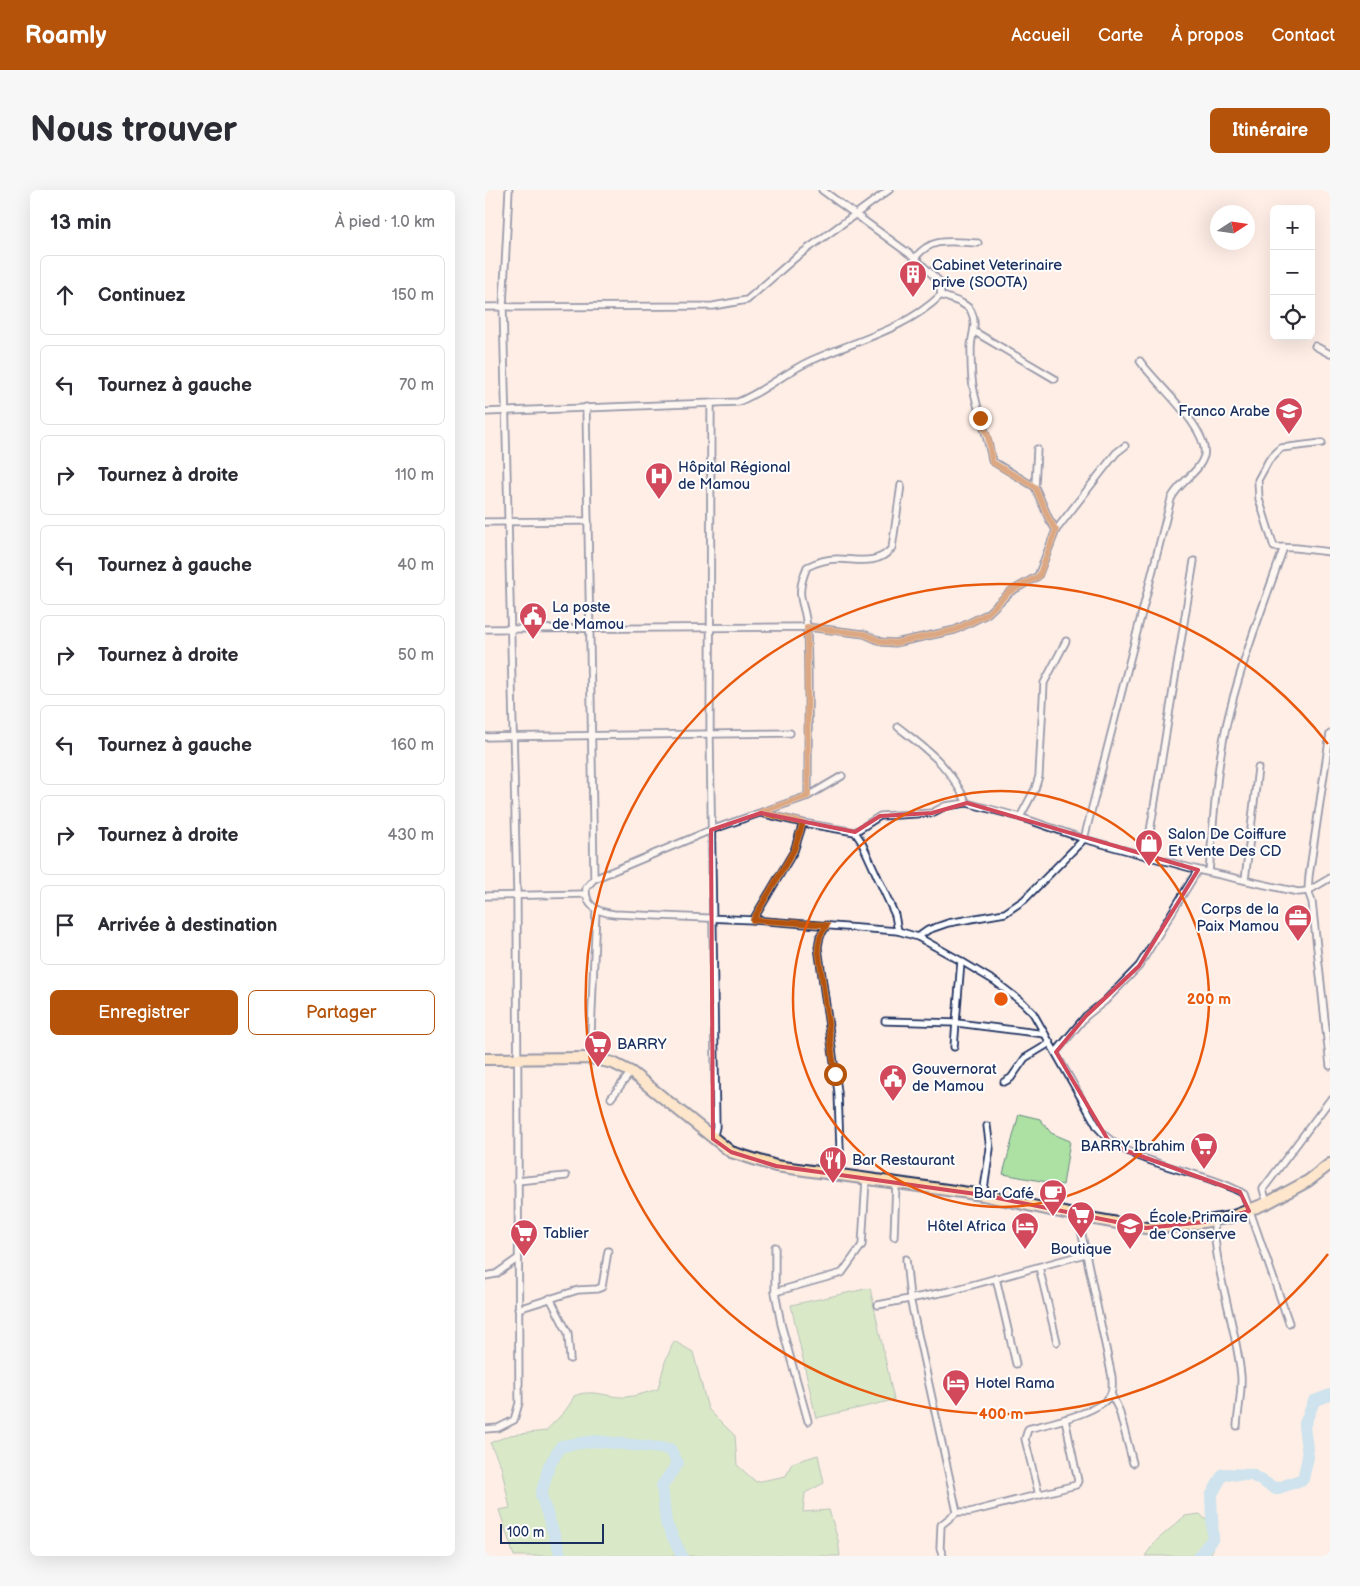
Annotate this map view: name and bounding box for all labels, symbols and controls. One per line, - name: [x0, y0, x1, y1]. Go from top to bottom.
- text: Roamly: [25, 21, 106, 50]
- text: Accueil: [1011, 25, 1070, 46]
- text: Carte: [1098, 25, 1143, 46]
- text: À propos: [1171, 25, 1244, 46]
- text: Contact: [1272, 25, 1335, 46]
- button: Itinéraire: [1210, 108, 1330, 153]
- text: Nous trouver: [30, 109, 237, 152]
- north arrow: [1210, 205, 1255, 250]
- map controls: [1270, 205, 1315, 340]
- button: +: [1270, 205, 1315, 250]
- text: 13 min: [50, 210, 112, 235]
- text: À pied · 1.0 km: [335, 213, 435, 232]
- button: −: [1270, 250, 1315, 295]
- place label: Cabinet Veterinaire prive (SOOTA): [932, 256, 1062, 292]
- building icon: Cabinet Veterinaire prive (SOOTA): [898, 259, 928, 298]
- icon: ahead: [51, 281, 79, 309]
- text: Continuez: [98, 284, 185, 307]
- text: 150 m: [392, 286, 434, 305]
- button: locate: [1270, 295, 1315, 340]
- icon: left: [51, 371, 79, 399]
- text: Tournez à gauche: [98, 374, 252, 397]
- text: 70 m: [399, 376, 434, 395]
- school or university icon: Franco Arabe: [1274, 396, 1304, 435]
- place label: Franco Arabe: [1178, 402, 1270, 421]
- route end: [969, 407, 992, 430]
- place label: Hôpital Régional de Mamou: [678, 458, 790, 494]
- icon: right: [51, 461, 79, 489]
- hospital icon: Hôpital Régional de Mamou: [644, 461, 674, 500]
- text: Tournez à droite: [98, 464, 239, 487]
- text: 110 m: [395, 466, 434, 485]
- icon: left: [51, 551, 79, 579]
- text: Tournez à gauche: [98, 554, 252, 577]
- text: 40 m: [397, 556, 434, 575]
- place label: La poste de Mamou: [552, 598, 624, 634]
- public building icon: La poste de Mamou: [518, 601, 548, 640]
- icon: right: [51, 641, 79, 669]
- text: Tournez à droite: [98, 644, 239, 667]
- text: 50 m: [398, 646, 434, 665]
- icon: left: [51, 731, 79, 759]
- text: Tournez à gauche: [98, 734, 252, 757]
- text: 160 m: [391, 736, 434, 755]
- icon: right: [51, 821, 79, 849]
- text: Tournez à droite: [98, 824, 239, 847]
- place label: Salon De Coiffure Et Vente Des CD: [1168, 825, 1287, 861]
- text: 430 m: [387, 826, 434, 845]
- shop icon: Salon De Coiffure Et Vente Des CD: [1134, 828, 1164, 867]
- place label: Corps de la Paix Mamou: [1197, 900, 1279, 936]
- office icon: Corps de la Paix Mamou: [1283, 903, 1313, 942]
- icon: arrive: [51, 911, 79, 939]
- text: Arrivée à destination: [98, 914, 277, 937]
- button: Enregistrer: [50, 990, 238, 1035]
- button: Partager: [248, 990, 435, 1035]
- centre of rings: [992, 990, 1010, 1008]
- text: 200 m: [1187, 990, 1231, 1009]
- supermarket icon: BARRY: [583, 1029, 613, 1068]
- place label: BARRY: [617, 1035, 667, 1054]
- place label: Gouvernorat de Mamou: [912, 1060, 997, 1096]
- route start: [824, 1063, 847, 1086]
- public building icon: Gouvernorat de Mamou: [878, 1063, 908, 1102]
- supermarket icon: BARRY Ibrahim: [1189, 1131, 1219, 1170]
- place label: BARRY Ibrahim: [1081, 1137, 1185, 1156]
- restaurant icon: Bar Restaurant: [818, 1145, 848, 1184]
- place label: Bar Restaurant: [852, 1151, 955, 1170]
- cafe icon: Bar Café: [1038, 1178, 1068, 1217]
- place label: Bar Café: [974, 1184, 1034, 1203]
- supermarket icon: Boutique: [1066, 1200, 1096, 1239]
- place label: École Primaire de Conserve: [1149, 1208, 1248, 1244]
- hotel icon: Hôtel Africa: [1010, 1211, 1040, 1250]
- school or university icon: École Primaire de Conserve: [1115, 1211, 1145, 1250]
- place label: Hôtel Africa: [927, 1217, 1006, 1236]
- supermarket icon: Tablier: [509, 1218, 539, 1257]
- place label: Tablier: [543, 1224, 589, 1243]
- place label: Boutique: [1050, 1240, 1112, 1259]
- hotel icon: Hotel Rama: [941, 1368, 971, 1407]
- place label: Hotel Rama: [975, 1374, 1055, 1393]
- text: 400 m: [979, 1405, 1023, 1424]
- scale bar: [500, 1521, 604, 1544]
- text: 100 m: [507, 1524, 544, 1541]

